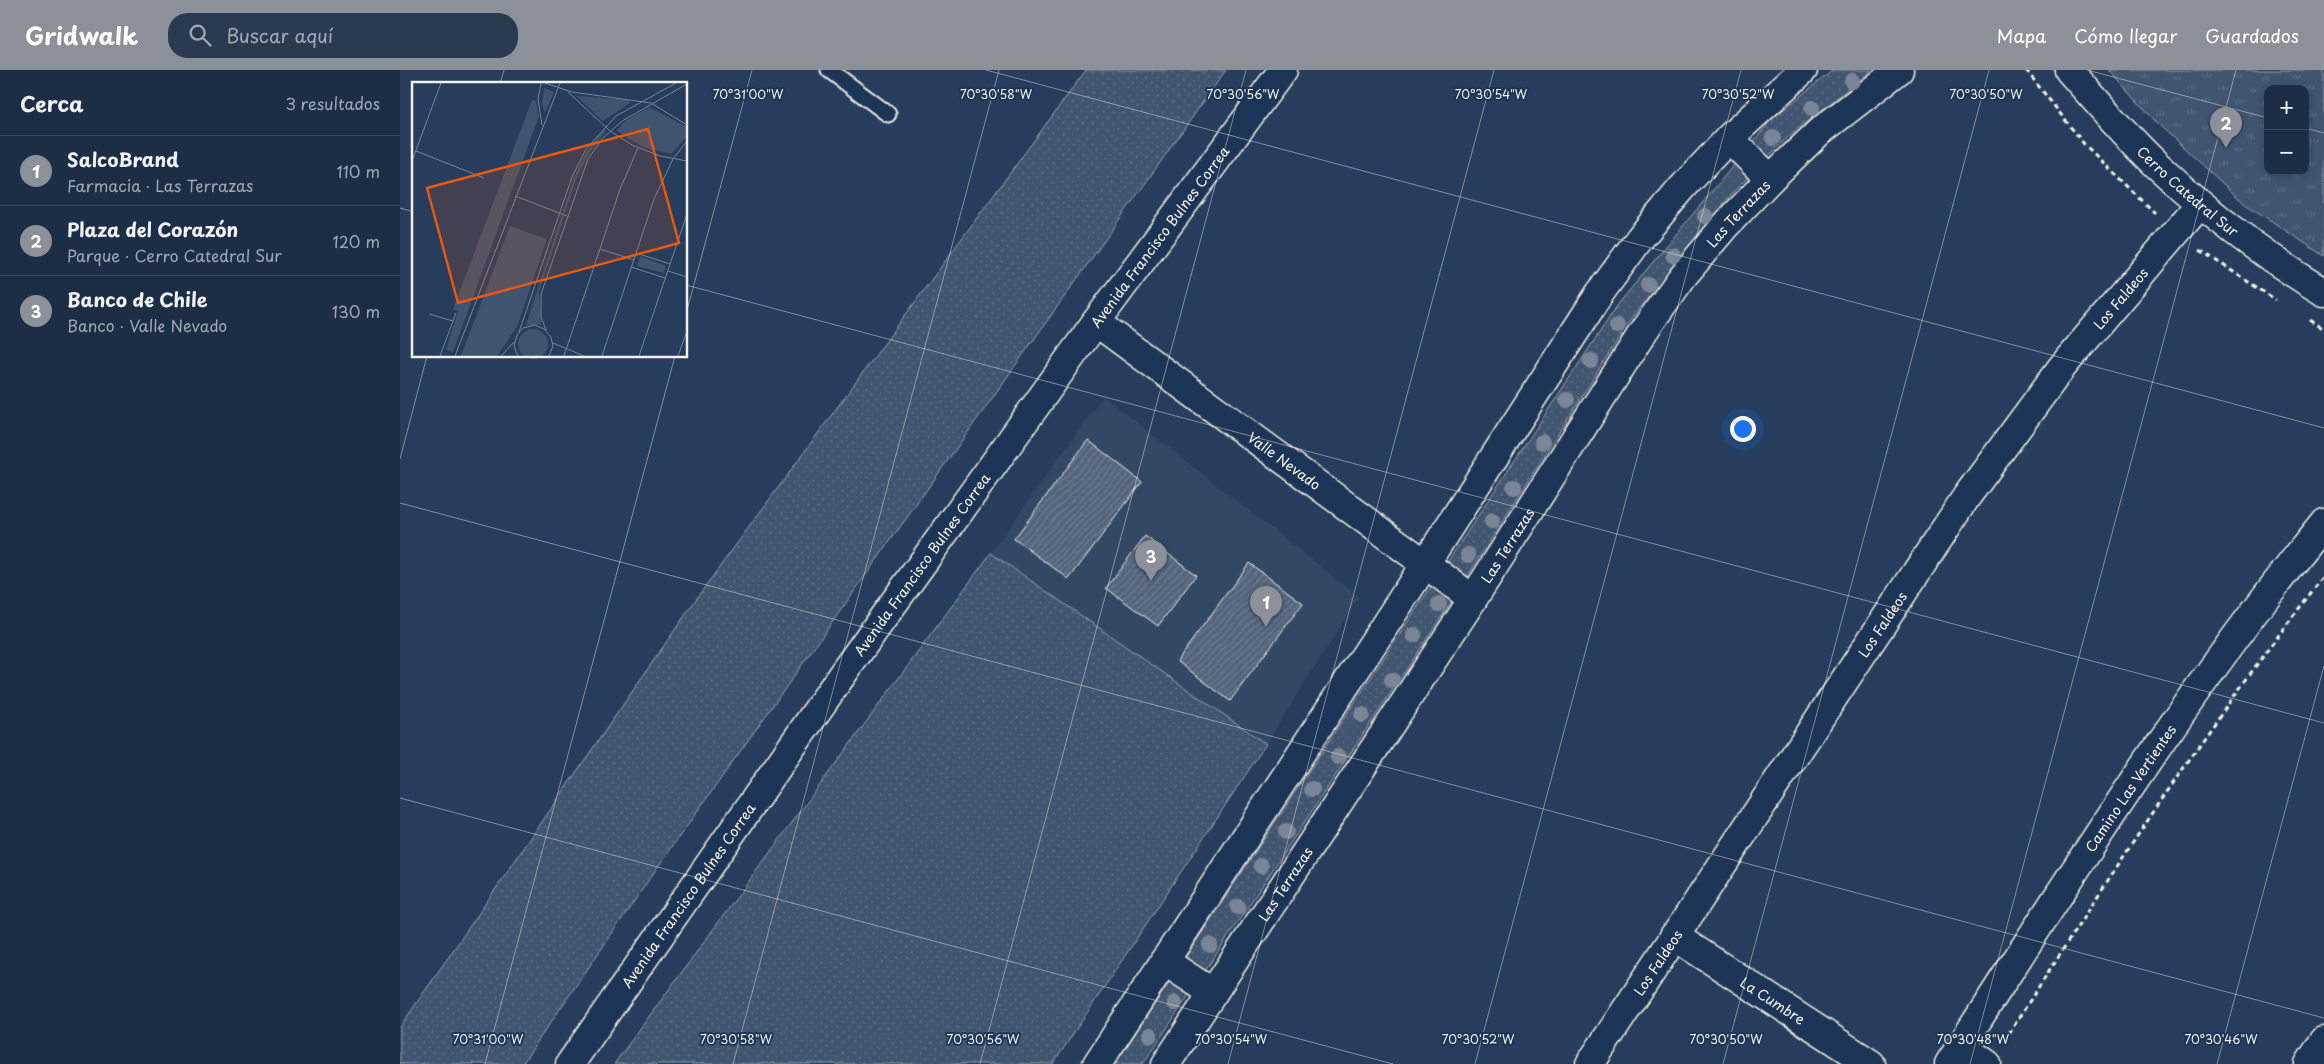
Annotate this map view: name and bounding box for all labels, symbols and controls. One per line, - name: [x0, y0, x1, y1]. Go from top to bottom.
- search box: [168, 13, 518, 58]
- text: Gridwalk: [25, 17, 138, 53]
- icon: search: [186, 21, 214, 49]
- text: Buscar aquí: [226, 21, 333, 49]
- text: Mapa: [1997, 22, 2046, 49]
- text: Cómo llegar: [2074, 22, 2177, 49]
- text: Guardados: [2205, 22, 2299, 49]
- inset map: [412, 82, 688, 358]
- text: 70°31'00"W: [713, 85, 784, 103]
- text: 70°30'58"W: [960, 85, 1033, 103]
- text: 70°30'56"W: [1207, 85, 1280, 103]
- text: 70°30'54"W: [1455, 85, 1528, 103]
- text: 70°30'52"W: [1702, 85, 1775, 103]
- text: 70°30'50"W: [1949, 85, 2023, 103]
- map controls: [2264, 85, 2309, 175]
- button: +: [2264, 85, 2309, 130]
- text: Cerca: [20, 87, 84, 119]
- text: 3 resultados: [285, 91, 380, 115]
- pin: 2: [2210, 107, 2242, 148]
- button: −: [2264, 130, 2309, 175]
- street label: Avenida Francisco Bulnes Correa: [1085, 141, 1234, 332]
- street label: Cerro Catedral Sur: [2132, 141, 2244, 241]
- text: SalcoBrand: [67, 145, 179, 173]
- text: 1: [32, 159, 40, 183]
- text: 110 m: [337, 159, 380, 183]
- text: Farmacia · Las Terrazas: [67, 173, 253, 197]
- street label: Las Terrazas: [1701, 175, 1775, 252]
- text: Plaza del Corazón: [67, 215, 238, 243]
- text: 2: [30, 229, 42, 253]
- text: 120 m: [333, 229, 380, 253]
- text: Parque · Cerro Catedral Sur: [67, 243, 282, 267]
- street label: Los Faldeos: [2088, 263, 2152, 334]
- text: Banco de Chile: [67, 285, 207, 313]
- text: 3: [31, 299, 41, 323]
- text: 130 m: [332, 299, 380, 323]
- text: Banco · Valle Nevado: [67, 313, 227, 337]
- your location: [1730, 416, 1756, 442]
- street label: Valle Nevado: [1244, 427, 1326, 495]
- street label: Avenida Francisco Bulnes Correa: [848, 468, 995, 660]
- street label: Las Terrazas: [1475, 504, 1539, 587]
- pin: 3: [1135, 540, 1167, 581]
- pin: 1: [1250, 586, 1282, 627]
- street label: Los Faldeos: [1852, 587, 1912, 661]
- street label: Camino Las Vertientes: [2079, 720, 2181, 856]
- street label: Avenida Francisco Bulnes Correa: [616, 798, 760, 992]
- street label: Las Terrazas: [1253, 842, 1317, 925]
- street label: Los Faldeos: [1628, 925, 1687, 999]
- street label: La Cumbre: [1736, 971, 1810, 1029]
- text: 70°31'00"W: [453, 1030, 524, 1048]
- text: 70°30'58"W: [700, 1030, 773, 1048]
- text: 70°30'56"W: [947, 1030, 1020, 1048]
- text: 70°30'54"W: [1195, 1030, 1268, 1048]
- text: 70°30'52"W: [1442, 1030, 1515, 1048]
- text: 70°30'50"W: [1689, 1030, 1763, 1048]
- text: 70°30'48"W: [1937, 1030, 2010, 1048]
- text: 70°30'46"W: [2184, 1030, 2258, 1048]

